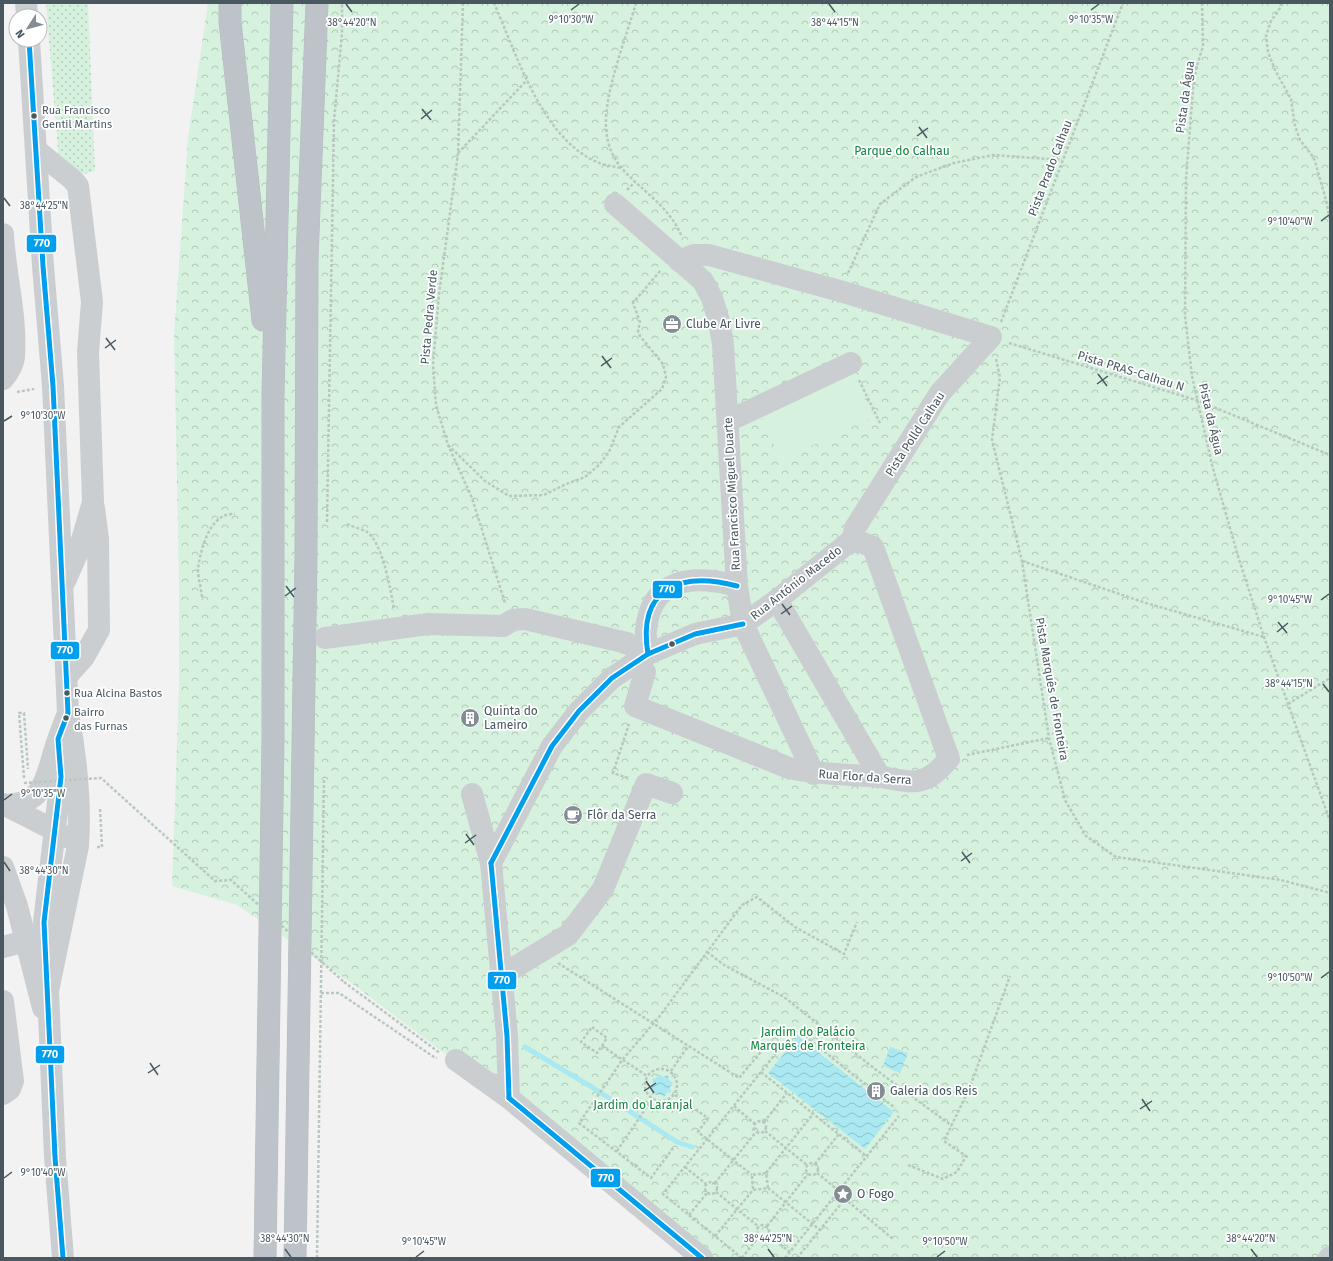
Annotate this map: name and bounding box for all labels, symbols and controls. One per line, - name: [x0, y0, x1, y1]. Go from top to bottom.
- north arrow: [8, 8, 48, 48]
- text: 9°10'30"W: [548, 14, 594, 26]
- text: 9°10'35"W: [1069, 14, 1114, 26]
- text: 38°44'20"N: [327, 17, 377, 29]
- text: 38°44'15"N: [811, 17, 859, 29]
- text: N: [13, 27, 28, 40]
- street label: Pista da Água: [1172, 60, 1197, 134]
- place label: Rua Francisco Gentil Martins: [42, 104, 112, 131]
- marker: Rua Francisco Gentil Martins: [29, 111, 39, 121]
- street label: Pista Prado Calhau: [1025, 118, 1075, 218]
- park label: Parque do Calhau: [854, 144, 950, 158]
- text: 38°44'25"N: [20, 200, 68, 212]
- text: 9°10'40"W: [1267, 216, 1313, 228]
- line badge: 770: [26, 234, 57, 253]
- text: 770: [34, 237, 51, 250]
- street label: Pista Pedra Verde: [418, 269, 440, 365]
- office icon: Clube Ar Livre: [661, 313, 683, 335]
- place label: Clube Ar Livre: [686, 317, 761, 331]
- street label: Pista PRAS-Calhau N: [1076, 348, 1186, 394]
- street label: Pista da Água: [1196, 381, 1227, 456]
- street label: Pista Polld Calhau: [882, 389, 948, 479]
- text: 9°10'30"W: [20, 410, 66, 422]
- street label: Rua Francisco Miguel Duarte: [721, 417, 743, 571]
- street label: Rua António Macedo: [748, 543, 844, 623]
- line badge: 770: [652, 580, 683, 599]
- text: 770: [659, 583, 676, 596]
- text: 9°10'45"W: [1268, 594, 1313, 606]
- street label: Pista Marquês de Fronteira: [1033, 616, 1071, 762]
- unlabelled marker: [667, 639, 677, 649]
- line badge: 770: [50, 641, 80, 660]
- text: 770: [57, 644, 74, 657]
- text: 38°44'15"N: [1265, 678, 1313, 690]
- place label: Rua Alcina Bastos: [74, 687, 162, 700]
- marker: Rua Alcina Bastos: [62, 688, 72, 698]
- place label: Quinta do Lameiro: [484, 704, 538, 732]
- place label: Bairro das Furnas: [74, 706, 128, 733]
- building icon: Quinta do Lameiro: [459, 707, 481, 729]
- marker: Bairro das Furnas: [61, 713, 71, 723]
- street label: Rua Flor da Serra: [818, 767, 912, 787]
- text: 9°10'35"W: [21, 788, 66, 800]
- cafe icon: Flôr da Serra: [562, 804, 584, 826]
- place label: Flôr da Serra: [587, 808, 656, 822]
- text: 38°44'30"N: [19, 865, 69, 877]
- line badge: 770: [487, 971, 517, 990]
- text: 9°10'50"W: [1267, 972, 1313, 984]
- text: 770: [494, 974, 511, 987]
- park label: Jardim do Palácio Marquês de Fronteira: [750, 1025, 866, 1053]
- line badge: 770: [35, 1045, 65, 1064]
- text: 770: [42, 1048, 59, 1061]
- building icon: Galeria dos Reis: [865, 1080, 887, 1102]
- place label: Galeria dos Reis: [890, 1084, 978, 1098]
- park label: Jardim do Laranjal: [593, 1098, 693, 1112]
- text: 9°10'40"W: [20, 1167, 66, 1179]
- line badge: 770: [590, 1168, 621, 1188]
- text: 770: [598, 1172, 615, 1185]
- place icon: O Fogo: [832, 1183, 854, 1205]
- place label: O Fogo: [857, 1187, 894, 1201]
- text: 38°44'30"N: [260, 1233, 310, 1245]
- text: 38°44'25"N: [744, 1233, 792, 1245]
- text: 38°44'20"N: [1226, 1233, 1276, 1245]
- text: 9°10'45"W: [402, 1236, 447, 1248]
- text: 9°10'50"W: [922, 1236, 968, 1248]

